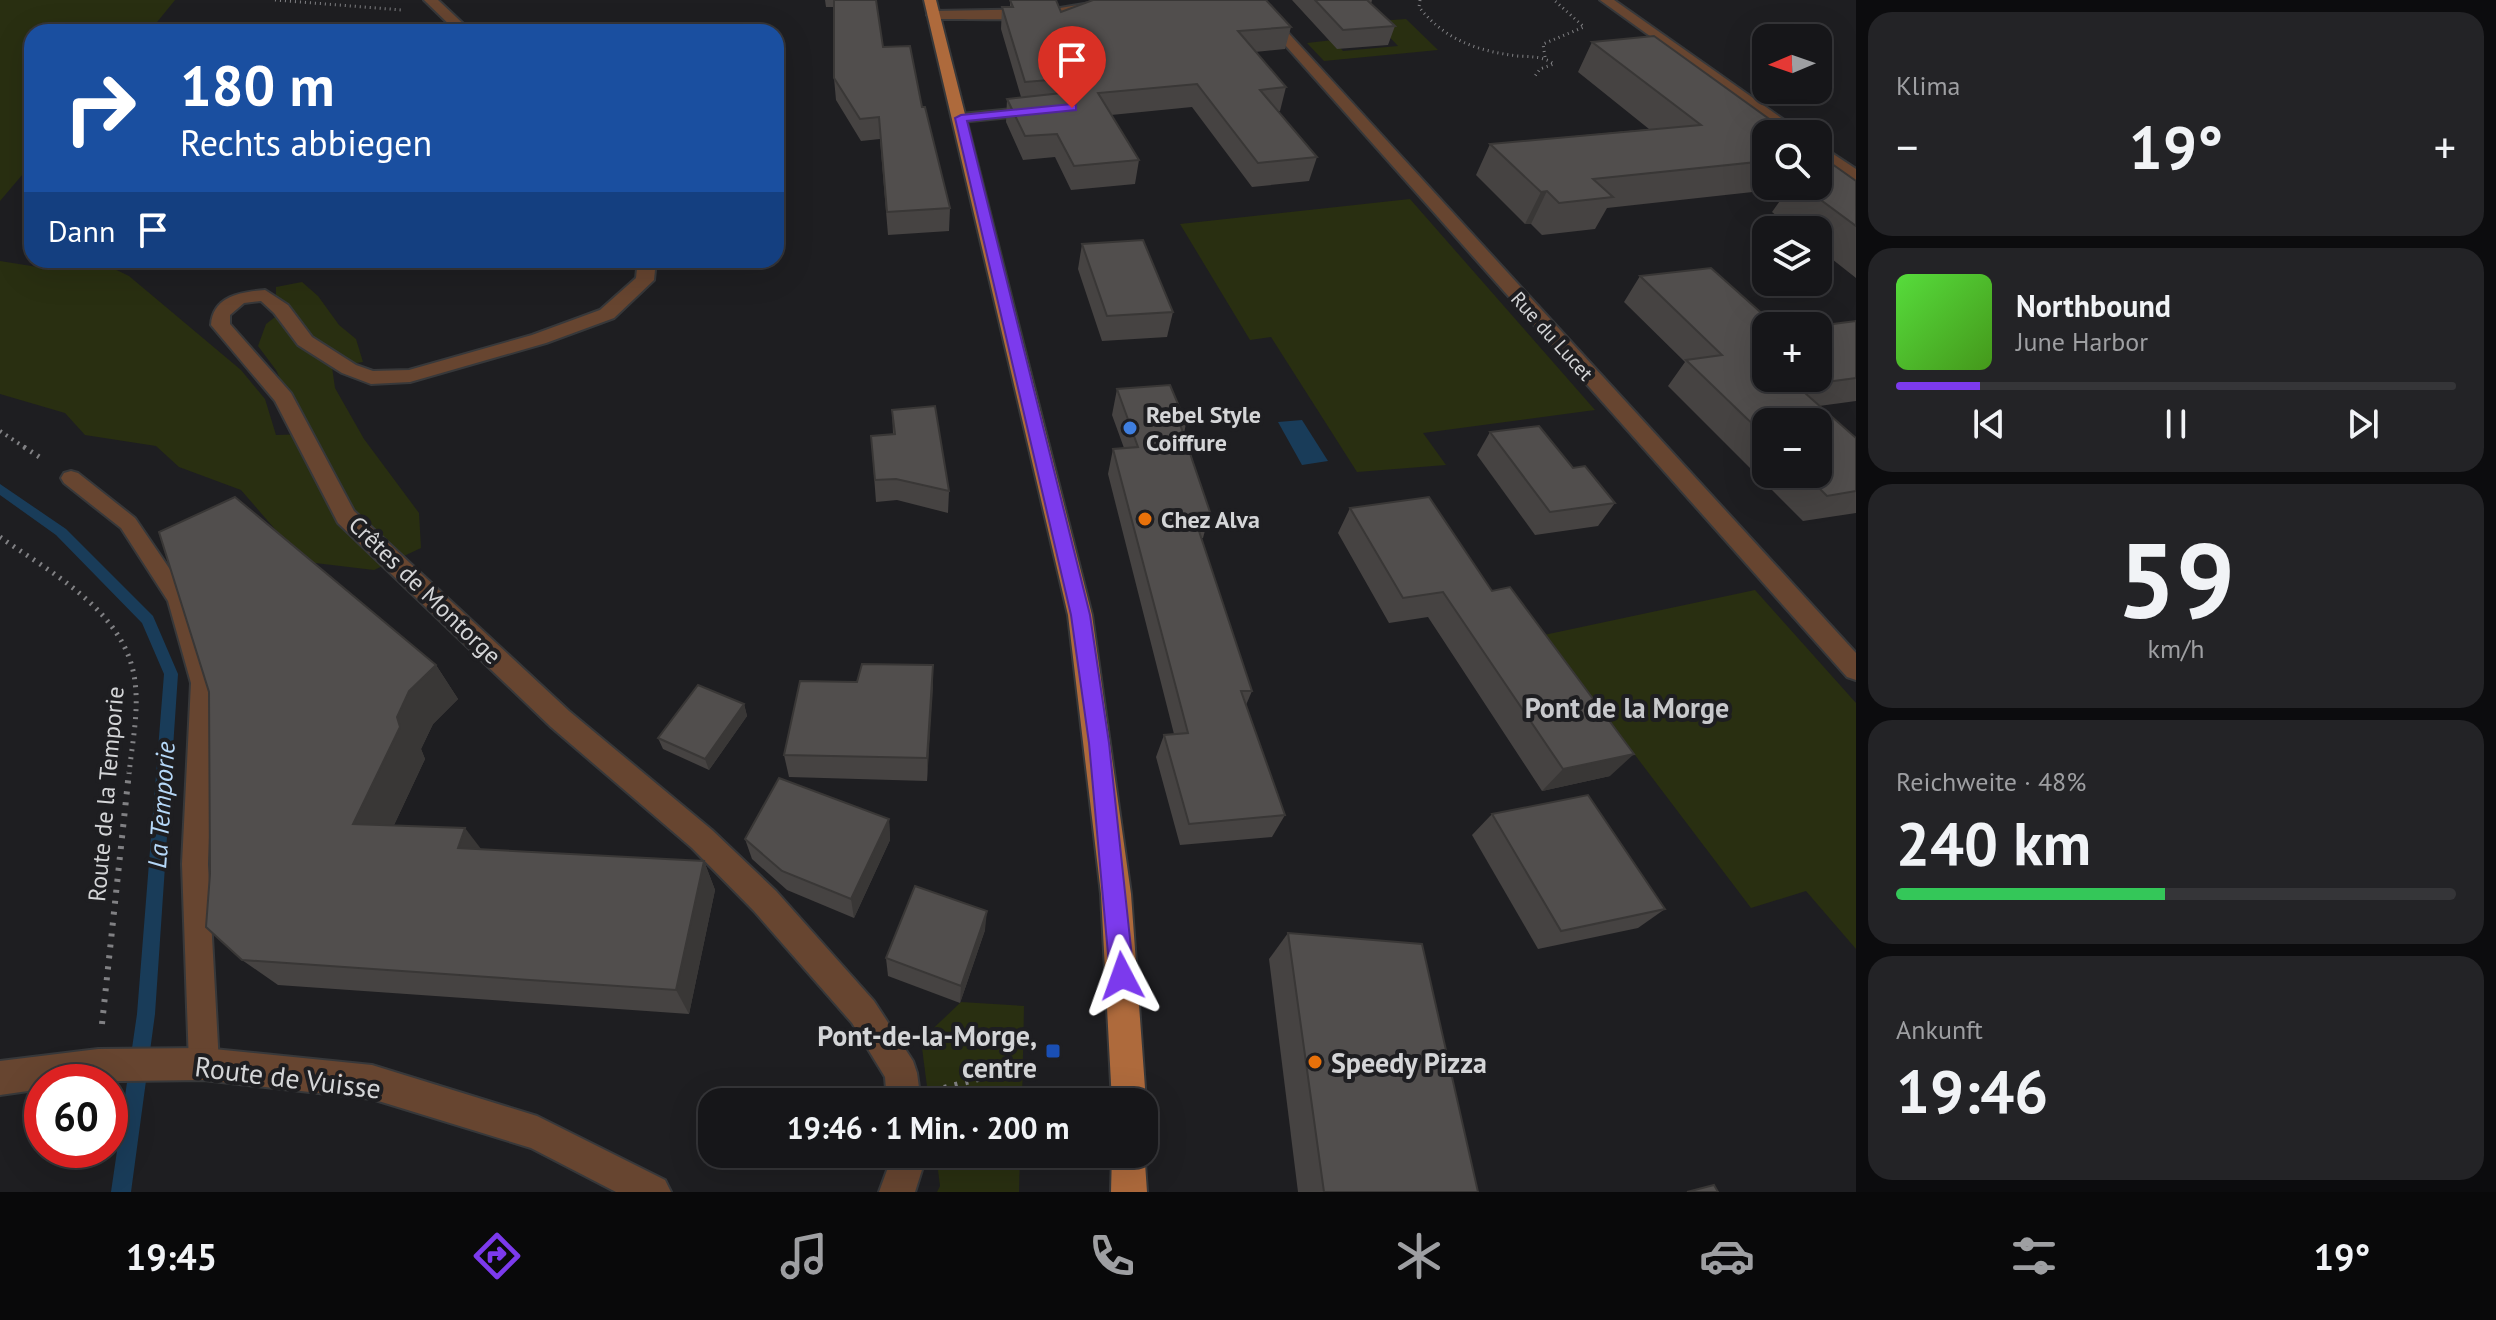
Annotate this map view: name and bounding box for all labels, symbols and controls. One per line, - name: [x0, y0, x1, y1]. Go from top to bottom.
- north arrow: [1752, 24, 1832, 104]
- map controls: [1752, 24, 1832, 488]
- pin: [1038, 26, 1106, 108]
- icon: arrive: [1050, 38, 1094, 82]
- text: 180 m: [180, 49, 335, 121]
- icon: right: [48, 56, 152, 160]
- text: Klima: [1896, 69, 1960, 102]
- text: 19°: [2129, 108, 2223, 186]
- text: −: [1896, 118, 1918, 175]
- text: +: [2434, 118, 2456, 175]
- text: Rechts abbiegen: [180, 119, 432, 166]
- button: search: [1752, 120, 1832, 200]
- icon: arrive: [131, 208, 175, 252]
- text: Dann: [48, 211, 115, 250]
- button: layers: [1752, 216, 1832, 296]
- street label: Rue du Lucet: [1505, 286, 1599, 386]
- text: Northbound: [2016, 286, 2171, 325]
- button: +: [1752, 312, 1832, 392]
- text: June Harbor: [2016, 325, 2148, 358]
- place label: Rebel Style Coiffure: [1146, 399, 1261, 458]
- icon: previous: [1967, 402, 2011, 446]
- icon: pause: [2154, 402, 2198, 446]
- icon: next: [2341, 402, 2385, 446]
- button: −: [1752, 408, 1832, 488]
- marker: Rebel Style Coiffure: [1121, 419, 1139, 437]
- place label: Chez Alva: [1161, 504, 1260, 535]
- street label: Crêtes de Montorge: [342, 509, 508, 671]
- marker: Chez Alva: [1136, 510, 1154, 528]
- text: 59: [2117, 512, 2235, 647]
- text: km/h: [2148, 632, 2205, 665]
- street label: Route de la Temporie: [81, 685, 131, 903]
- district label: Pont de la Morge: [1525, 689, 1729, 726]
- water label: La Temporie: [140, 741, 182, 869]
- text: Reichweite · 48%: [1896, 765, 2086, 798]
- text: 240 km: [1896, 804, 2091, 882]
- position arrow: [1080, 934, 1164, 1018]
- text: Ankunft: [1896, 1013, 1983, 1046]
- place label: Pont-de-la-Morge, centre: [817, 1017, 1037, 1086]
- marker: Pont-de-la-Morge, centre: [1044, 1042, 1062, 1060]
- place label: Speedy Pizza: [1331, 1044, 1487, 1081]
- street label: Route de Vuisse: [193, 1047, 383, 1107]
- text: 19:46: [1896, 1052, 2048, 1130]
- marker: Speedy Pizza: [1306, 1053, 1324, 1071]
- speed limit sign: 60: [24, 1064, 128, 1168]
- text: 19:46 · 1 Min. · 200 m: [787, 1108, 1069, 1147]
- icon: directions: [469, 1228, 525, 1284]
- icon: music: [776, 1228, 832, 1284]
- icon: phone: [1084, 1228, 1140, 1284]
- icon: climate: [1391, 1228, 1447, 1284]
- icon: car: [1699, 1228, 1755, 1284]
- icon: filters: [2006, 1228, 2062, 1284]
- text: 19:45: [126, 1233, 217, 1280]
- text: 19°: [2314, 1233, 2370, 1280]

